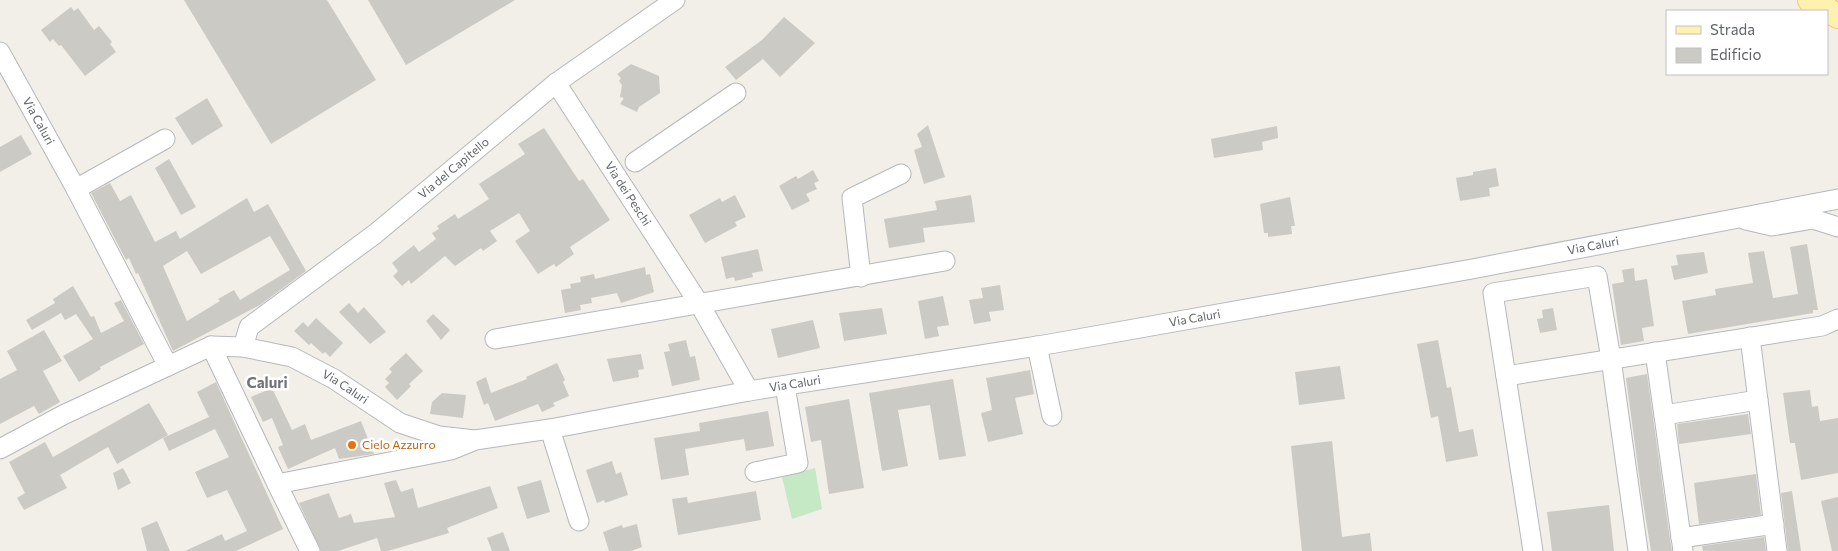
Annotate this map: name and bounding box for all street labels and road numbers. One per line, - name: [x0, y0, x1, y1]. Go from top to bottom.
- street label: Via Caluri: [20, 94, 58, 147]
- street label: Via del Capitello: [415, 134, 491, 201]
- street label: Via dei Peschi: [603, 158, 655, 228]
- street label: Via Caluri: [1566, 233, 1620, 257]
- street label: Via Caluri: [1168, 306, 1221, 329]
- street label: Via Caluri: [320, 366, 371, 406]
- street label: Via Caluri: [768, 372, 822, 394]

